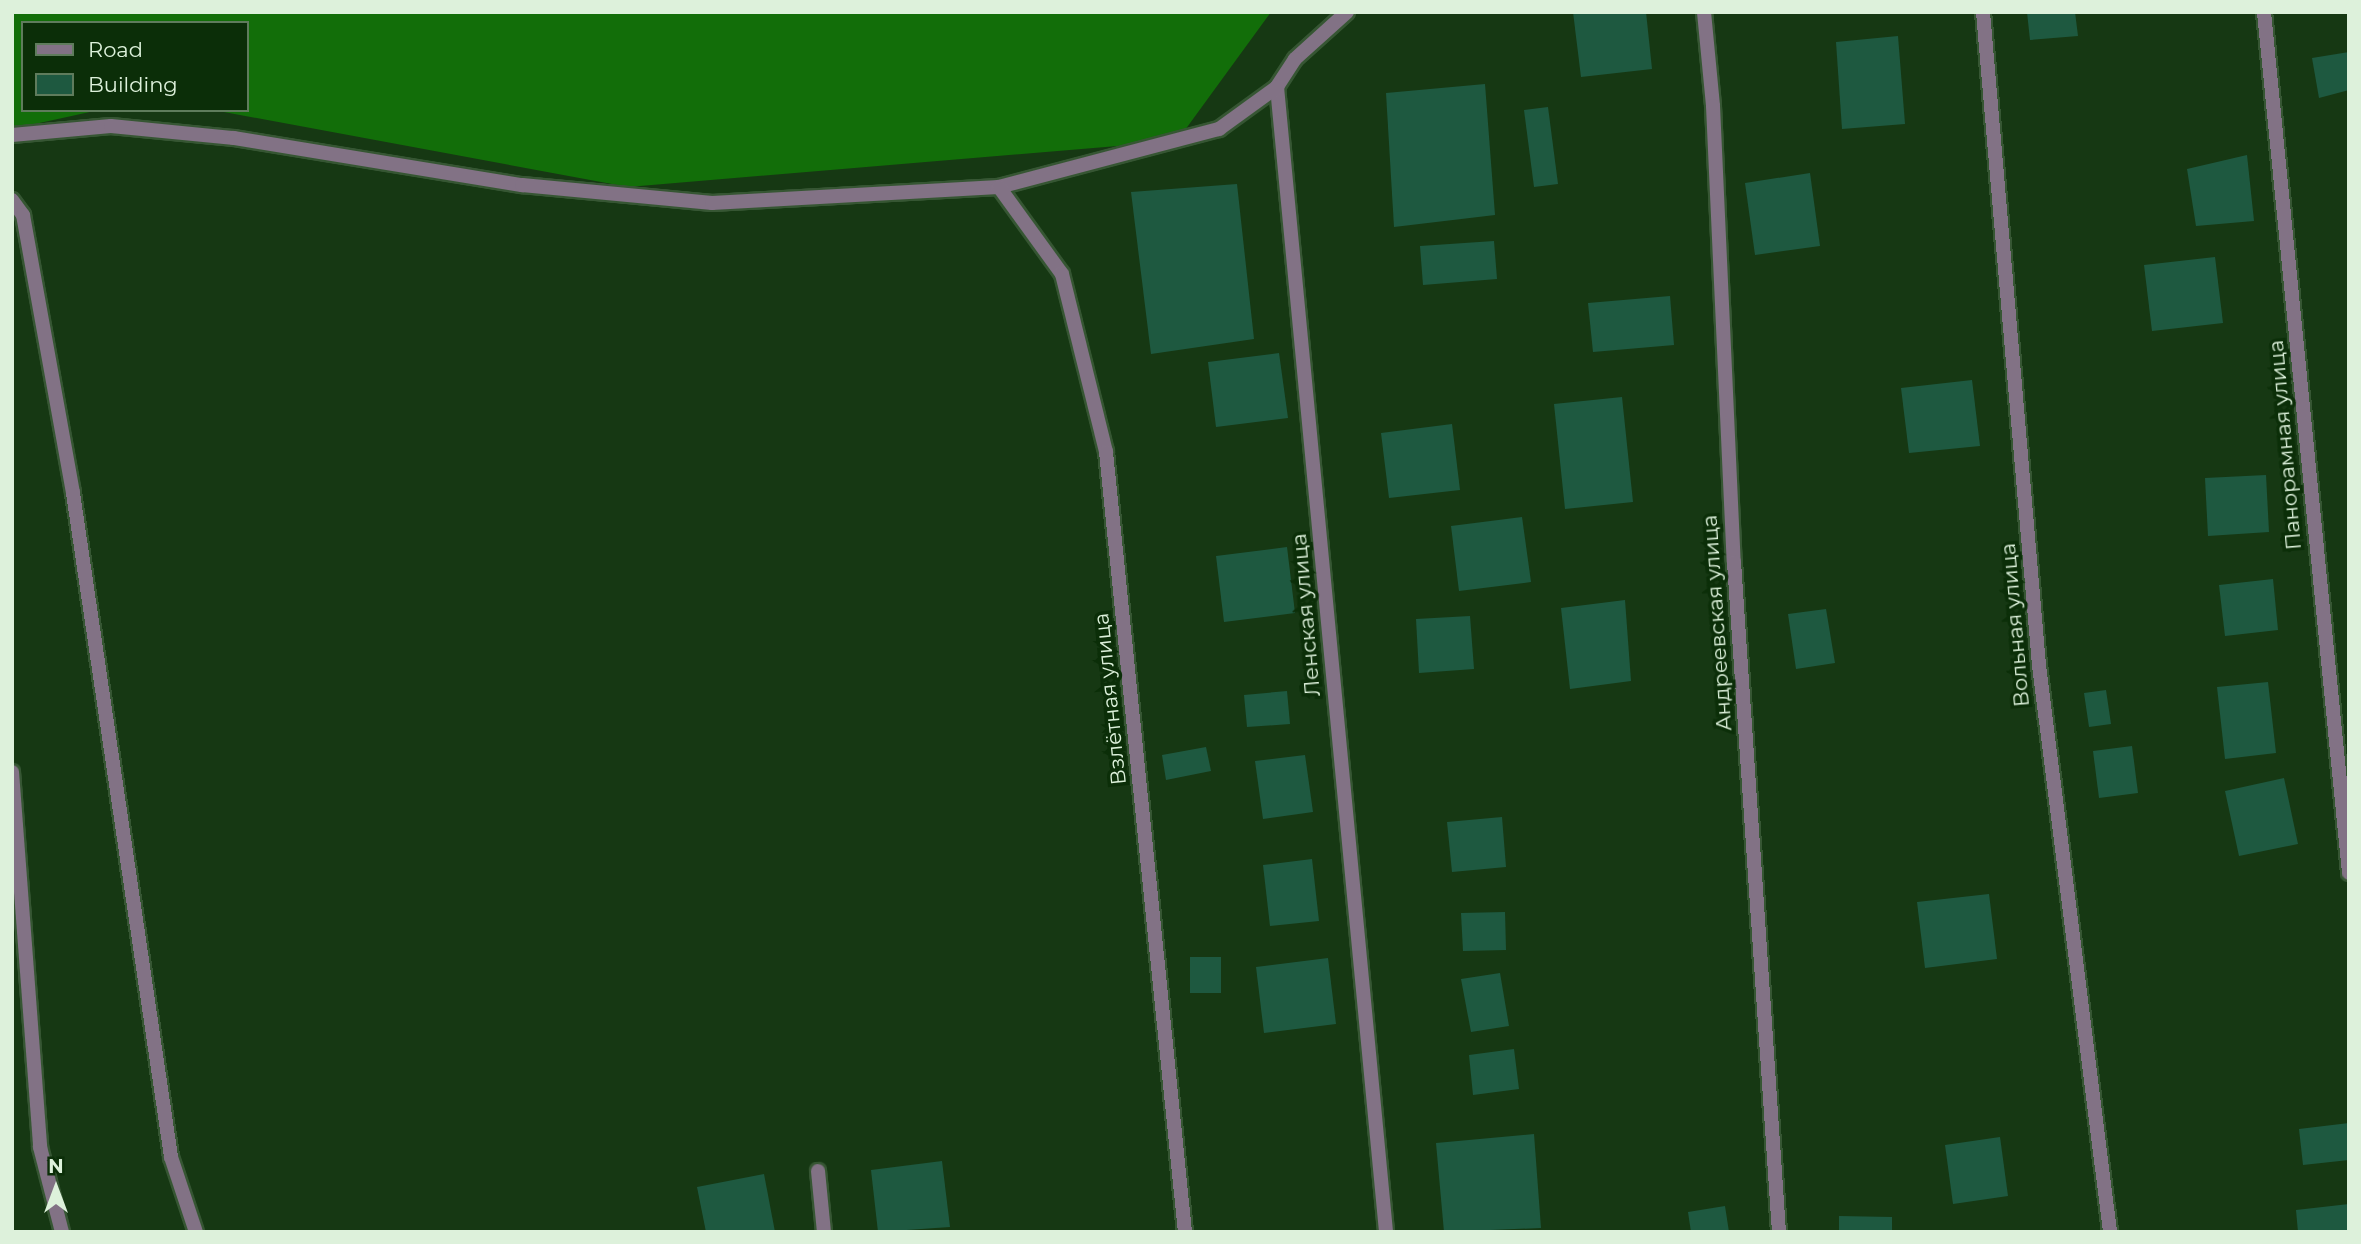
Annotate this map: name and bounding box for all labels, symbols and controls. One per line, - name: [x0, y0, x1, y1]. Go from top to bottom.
- legend: [21, 21, 248, 112]
- text: Road: [88, 37, 143, 62]
- text: Building: [88, 72, 178, 97]
- street label: Панорамная улица: [2263, 339, 2307, 551]
- street label: Андреевская улица: [1697, 514, 1737, 732]
- street label: Ленская улица: [1286, 532, 1326, 698]
- street label: Вольная улица: [1995, 542, 2035, 708]
- street label: Взлётная улица: [1088, 612, 1132, 786]
- north arrow: [21, 1153, 91, 1223]
- text: N: [48, 1155, 64, 1178]

